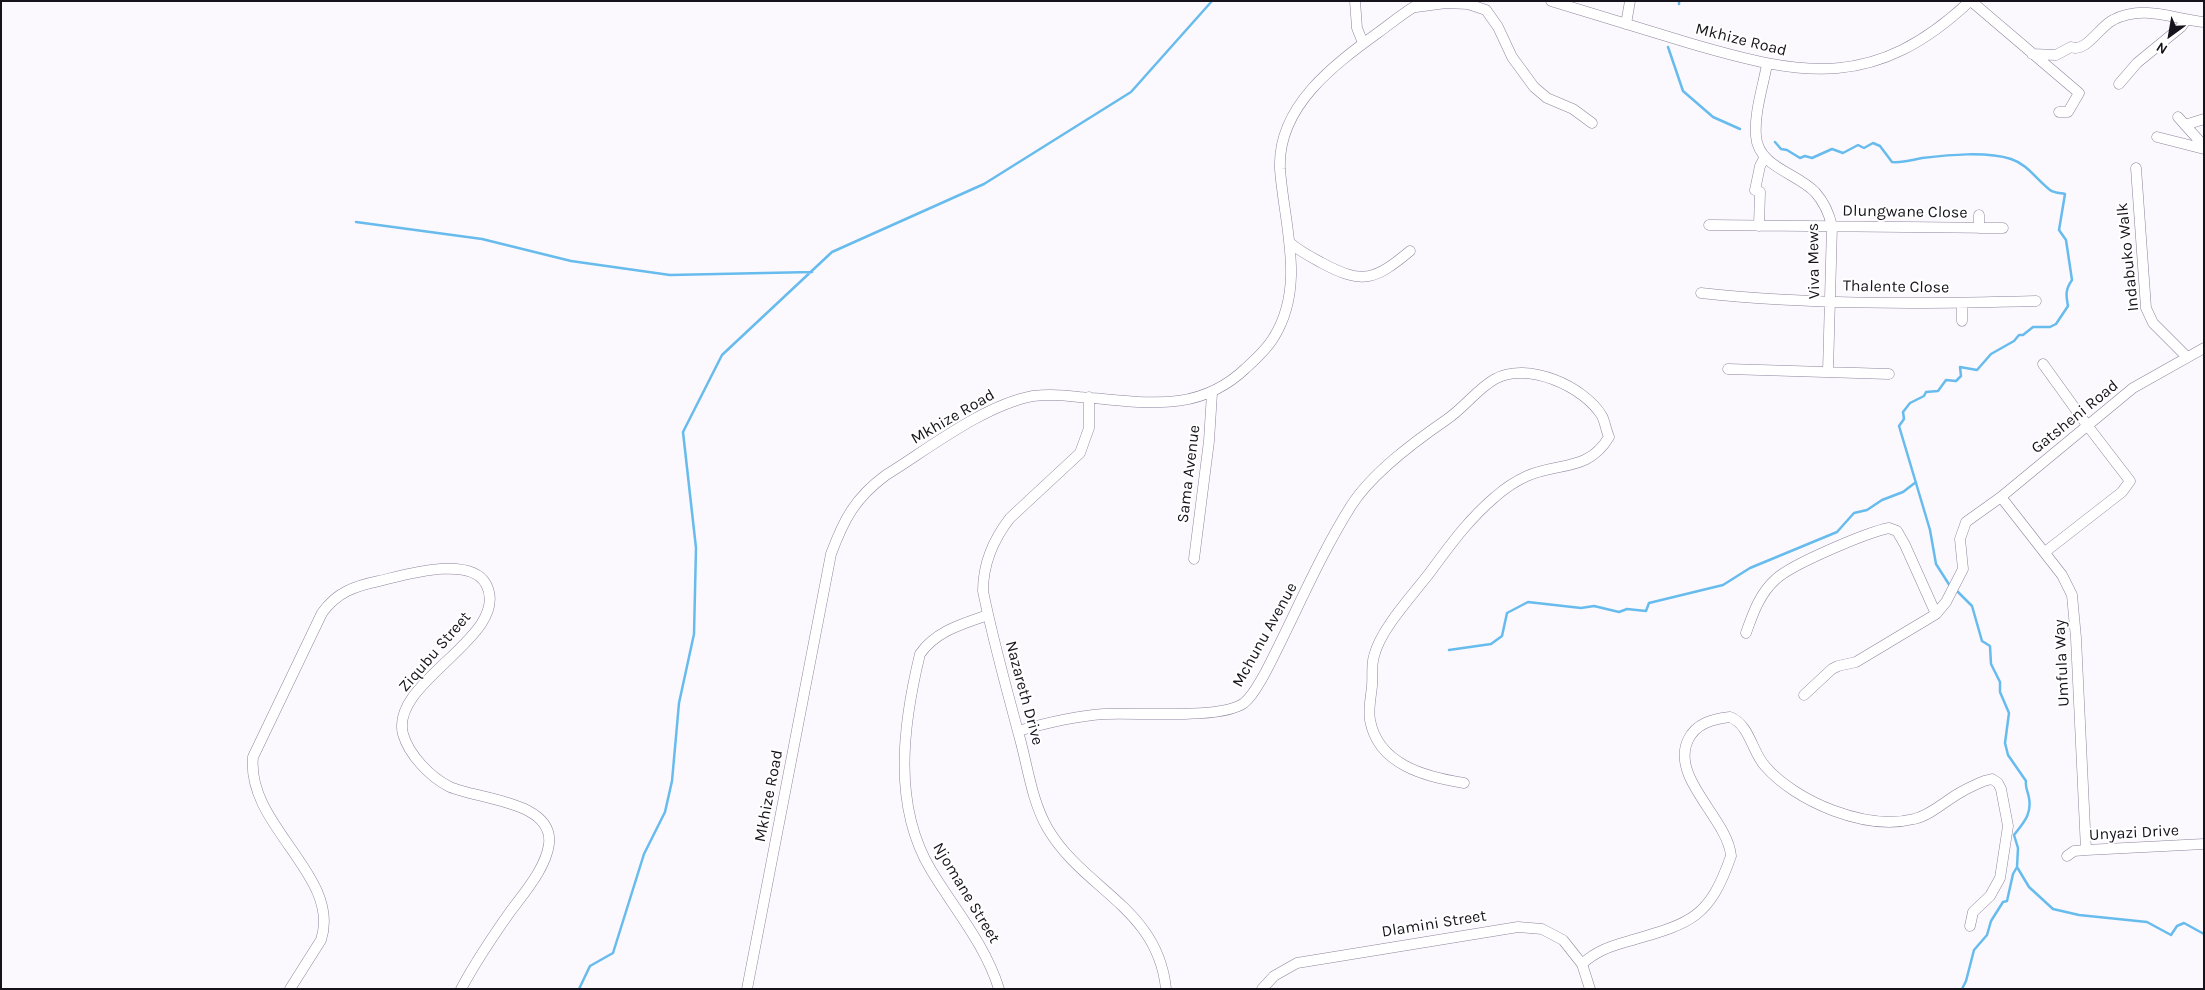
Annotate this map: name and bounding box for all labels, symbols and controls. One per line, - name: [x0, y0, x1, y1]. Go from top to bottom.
- north arrow: [2145, 10, 2195, 60]
- street label: Mkhize Road: [1693, 19, 1789, 61]
- text: N: [2153, 38, 2171, 58]
- street label: Dlungwane Close: [1842, 201, 1968, 223]
- street label: Indabuko Walk: [2113, 202, 2143, 312]
- street label: Viva Mews: [1804, 223, 1824, 299]
- street label: Thalente Close: [1843, 276, 1949, 298]
- street label: Gatsheni Road: [2028, 376, 2122, 458]
- street label: Mkhize Road: [908, 385, 998, 449]
- street label: Sama Avenue: [1173, 424, 1205, 524]
- street label: Mchunu Avenue: [1228, 579, 1302, 691]
- street label: Ziqubu Street: [395, 608, 475, 696]
- street label: Umfula Way: [2050, 619, 2074, 707]
- street label: Nazareth Drive: [1001, 639, 1047, 747]
- street label: Mkhize Road: [751, 748, 787, 844]
- street label: Unyazi Drive: [2089, 821, 2179, 845]
- street label: Njomane Street: [928, 839, 1004, 947]
- street label: Dlamini Street: [1380, 906, 1488, 942]

